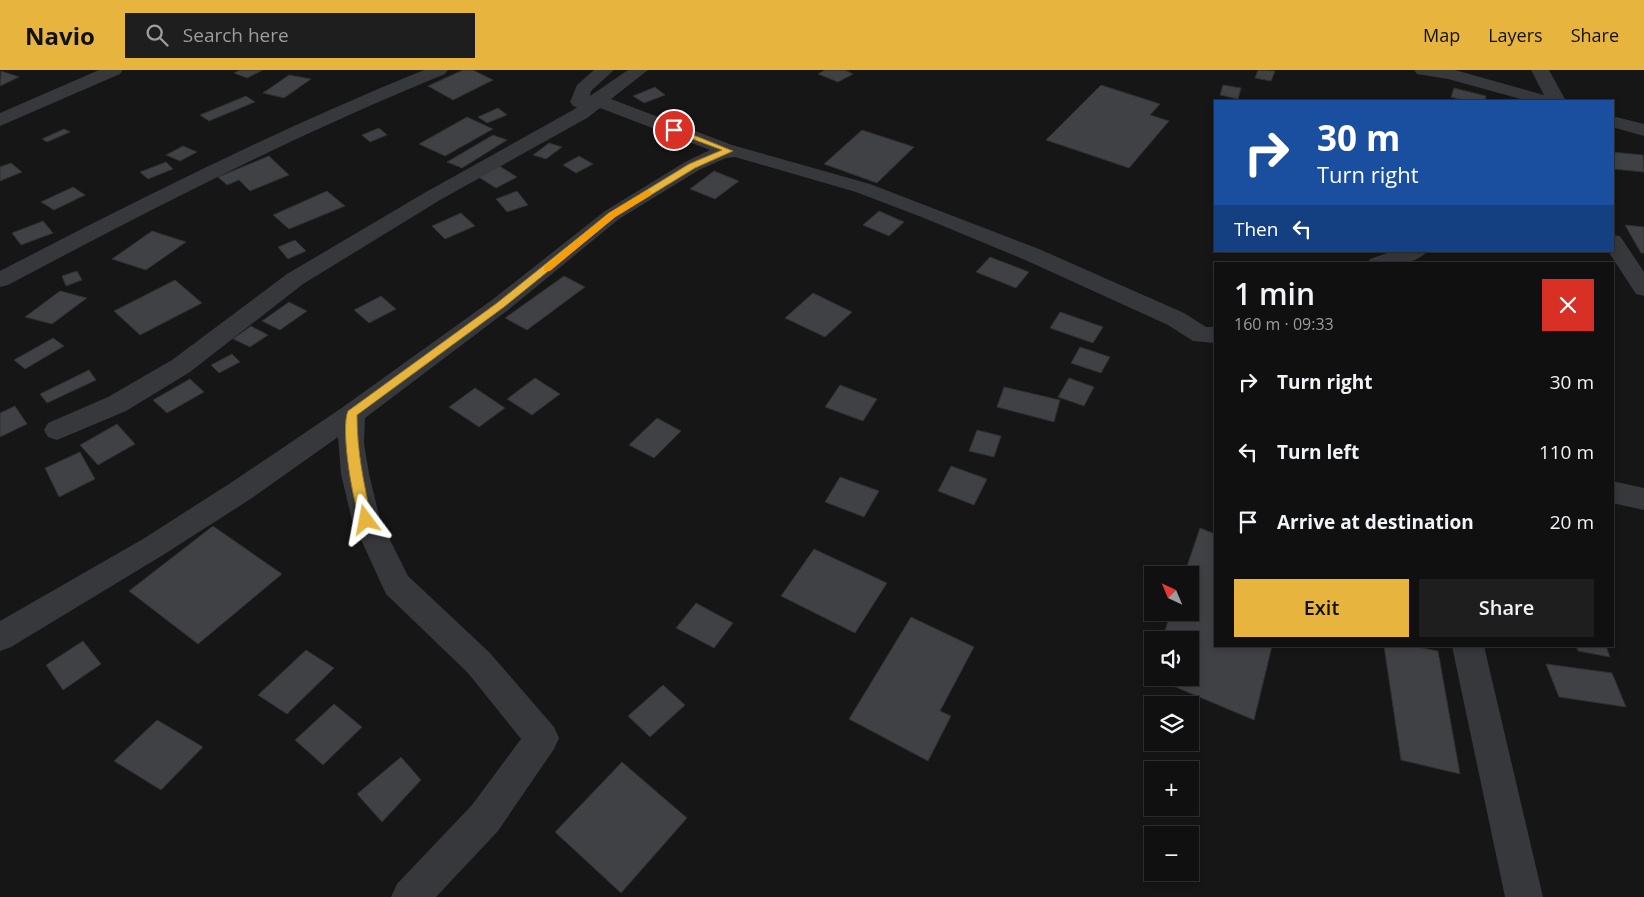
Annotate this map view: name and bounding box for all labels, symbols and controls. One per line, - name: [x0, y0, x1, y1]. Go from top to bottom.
- search box: [125, 13, 475, 58]
- text: Navio: [25, 19, 95, 52]
- icon: search: [143, 21, 171, 49]
- text: Search here: [183, 22, 289, 48]
- text: Map: [1423, 23, 1460, 47]
- text: Layers: [1488, 23, 1543, 47]
- text: Share: [1571, 23, 1619, 47]
- pin: [653, 109, 695, 151]
- text: 30 m: [1317, 114, 1400, 161]
- icon: arrive: [660, 116, 688, 144]
- icon: right: [1234, 120, 1299, 185]
- text: Turn right: [1317, 159, 1419, 189]
- icon: left: [1288, 215, 1316, 243]
- text: Then: [1234, 216, 1278, 242]
- text: 1 min: [1234, 273, 1315, 314]
- button: close: [1542, 279, 1594, 331]
- text: 160 m · 09:33: [1234, 313, 1334, 335]
- icon: right: [1234, 368, 1262, 396]
- text: Turn right: [1277, 369, 1372, 395]
- text: 30 m: [1550, 369, 1594, 395]
- icon: left: [1234, 438, 1262, 466]
- text: Turn left: [1277, 439, 1359, 465]
- text: 110 m: [1539, 439, 1594, 465]
- position arrow: [339, 493, 391, 545]
- icon: arrive: [1234, 508, 1262, 536]
- text: Arrive at destination: [1277, 509, 1474, 535]
- text: 20 m: [1550, 509, 1594, 535]
- north arrow: [1144, 566, 1199, 621]
- map controls: [1144, 566, 1199, 881]
- button: Exit: [1234, 579, 1409, 637]
- button: Share: [1419, 579, 1594, 637]
- button: sound: [1144, 631, 1199, 686]
- button: layers: [1144, 696, 1199, 751]
- button: +: [1144, 761, 1199, 816]
- button: −: [1144, 826, 1199, 881]

